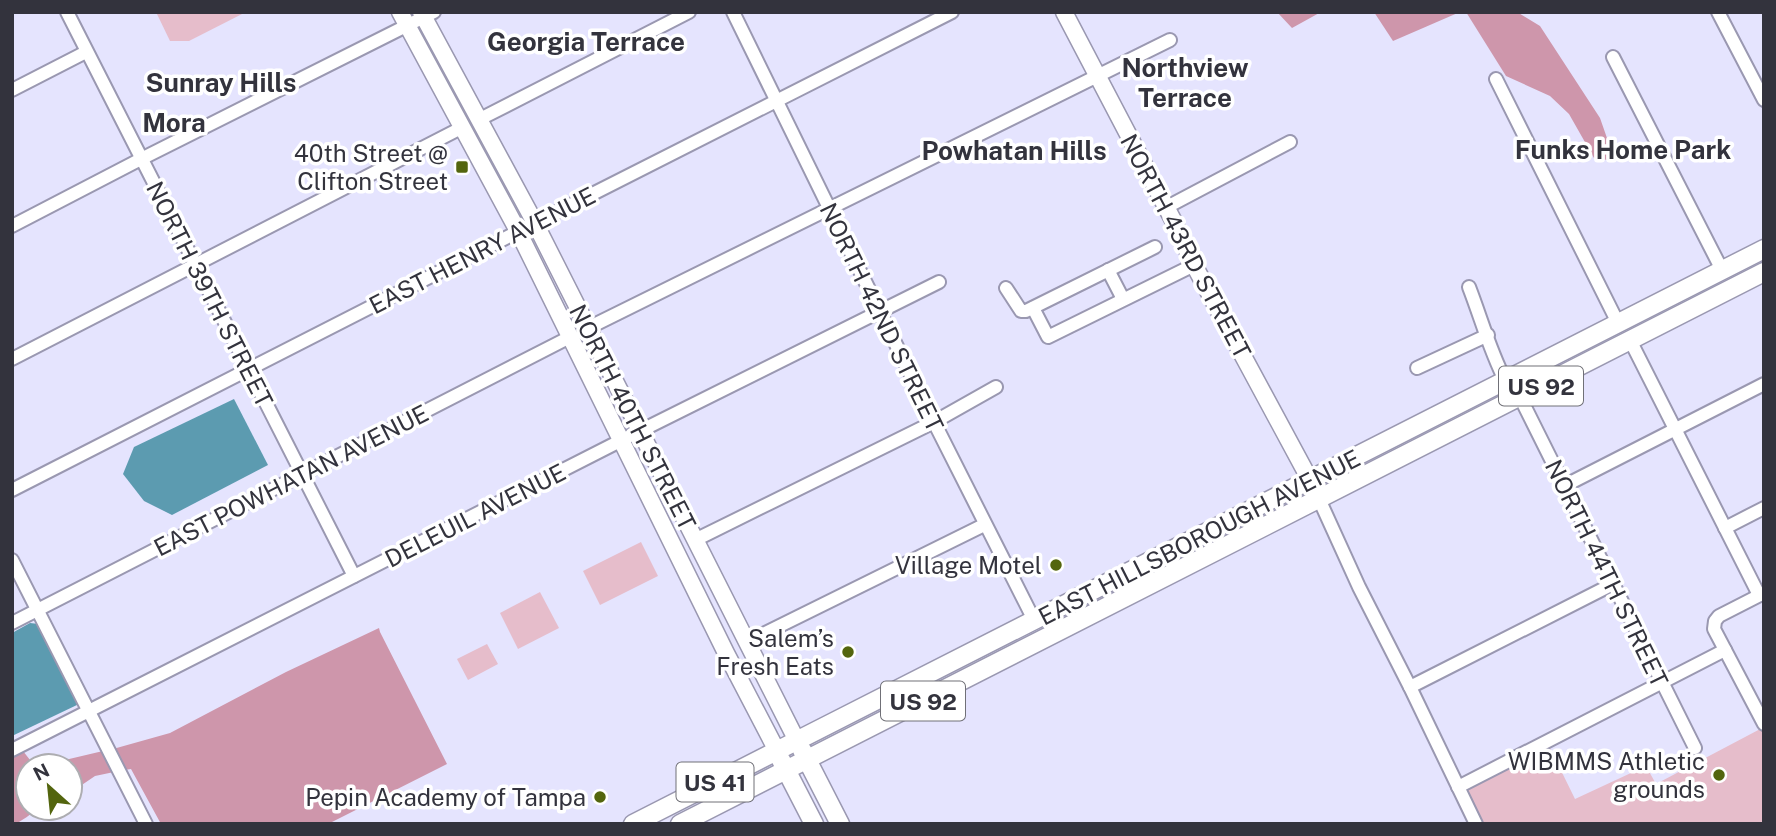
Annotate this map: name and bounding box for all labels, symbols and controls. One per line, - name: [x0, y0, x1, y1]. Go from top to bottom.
- district label: Georgia Terrace: [487, 26, 685, 57]
- district label: Northview Terrace: [1122, 52, 1249, 113]
- district label: Sunray Hills: [145, 67, 297, 98]
- district label: Mora: [142, 107, 206, 138]
- street label: NORTH 43RD STREET: [1115, 129, 1257, 363]
- district label: Funks Home Park: [1515, 134, 1731, 165]
- district label: Powhatan Hills: [921, 135, 1107, 166]
- place label: 40th Street @ Clifton Street: [294, 139, 448, 195]
- marker: 40th Street @ Clifton Street: [454, 159, 470, 175]
- street label: NORTH 39TH STREET: [141, 177, 279, 411]
- street label: EAST HENRY AVENUE: [364, 181, 600, 319]
- street label: NORTH 42ND STREET: [814, 198, 950, 436]
- street label: NORTH 40TH STREET: [564, 300, 702, 534]
- road number: US 92: [1499, 366, 1583, 406]
- street label: EAST POWHATAN AVENUE: [149, 398, 433, 562]
- street label: EAST HILLSBOROUGH AVENUE: [1034, 443, 1364, 631]
- street label: NORTH 44TH STREET: [1540, 455, 1674, 691]
- street label: DELEUIL AVENUE: [380, 457, 570, 573]
- place label: Village Motel: [895, 551, 1042, 579]
- marker: Village Motel: [1048, 557, 1064, 573]
- place label: Salem’s Fresh Eats: [716, 624, 834, 680]
- marker: Salem’s Fresh Eats: [840, 644, 856, 660]
- road number: US 92: [881, 681, 965, 720]
- place label: WIBMMS Athletic grounds: [1508, 747, 1705, 803]
- north arrow: [14, 752, 84, 822]
- text: N: [30, 759, 53, 785]
- road number: US 41: [676, 762, 754, 802]
- marker: WIBMMS Athletic grounds: [1711, 767, 1727, 783]
- place label: Pepin Academy of Tampa: [305, 783, 586, 811]
- marker: Pepin Academy of Tampa: [592, 789, 608, 805]

